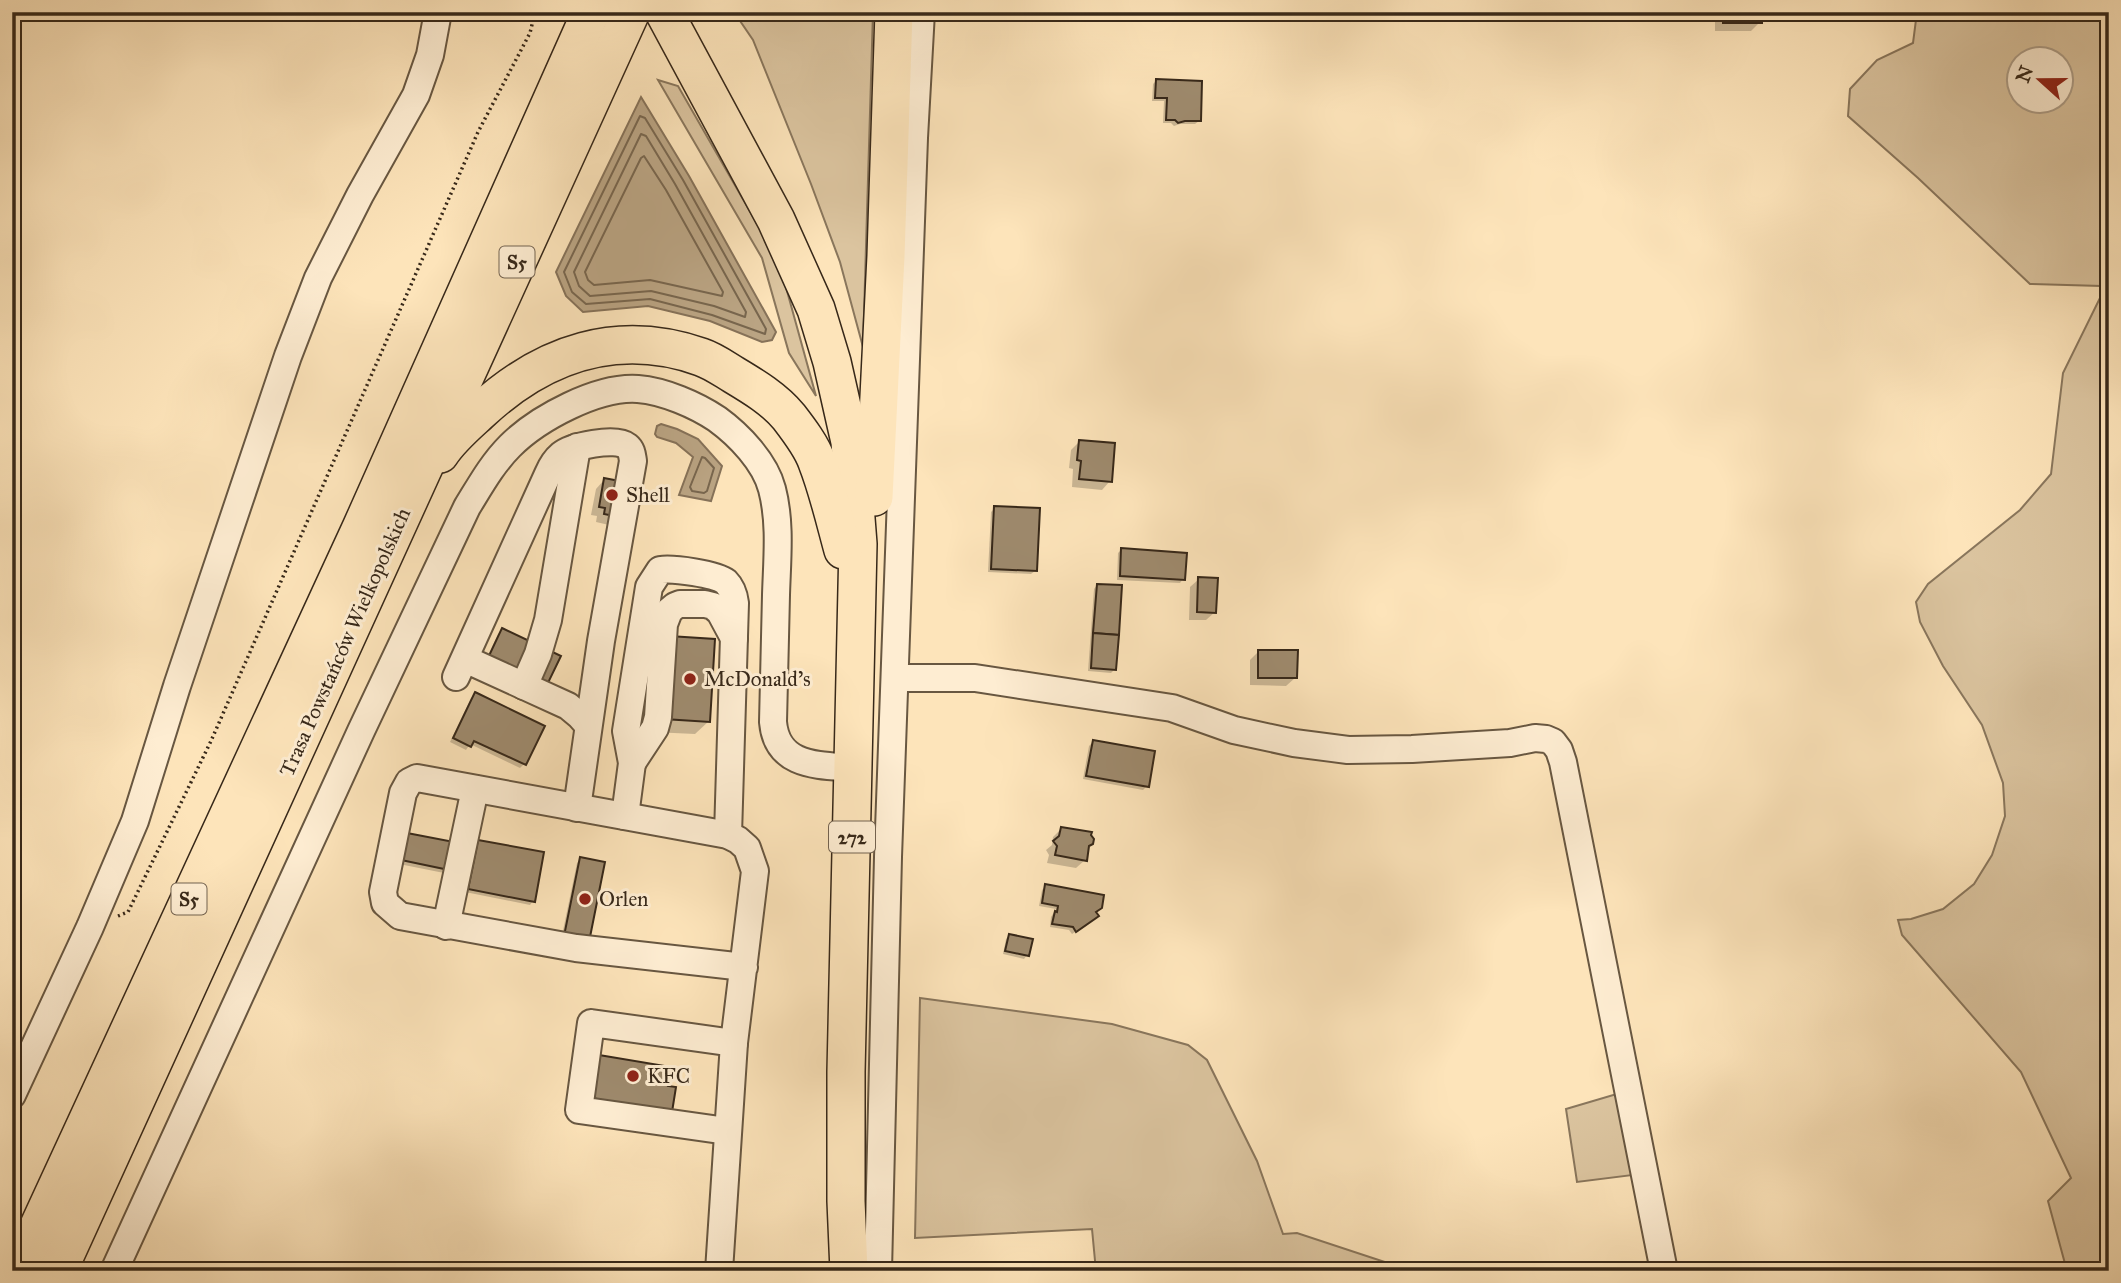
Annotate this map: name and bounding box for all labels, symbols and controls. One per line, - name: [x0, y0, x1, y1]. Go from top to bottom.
- north arrow: [2006, 46, 2076, 116]
- text: N: [2011, 62, 2038, 86]
- road number: S5: [500, 246, 534, 278]
- place label: Shell: [626, 482, 670, 508]
- marker: Shell: [604, 487, 620, 503]
- street label: Trasa Powstańców Wielkopolskich: [274, 503, 416, 780]
- place label: McDonald's: [704, 666, 811, 692]
- marker: McDonald's: [682, 671, 698, 687]
- road number: 272: [829, 822, 875, 852]
- road number: S5: [172, 884, 206, 914]
- place label: Orlen: [599, 886, 649, 912]
- marker: Orlen: [577, 891, 593, 907]
- place label: KFC: [647, 1063, 690, 1089]
- marker: KFC: [625, 1068, 641, 1084]

